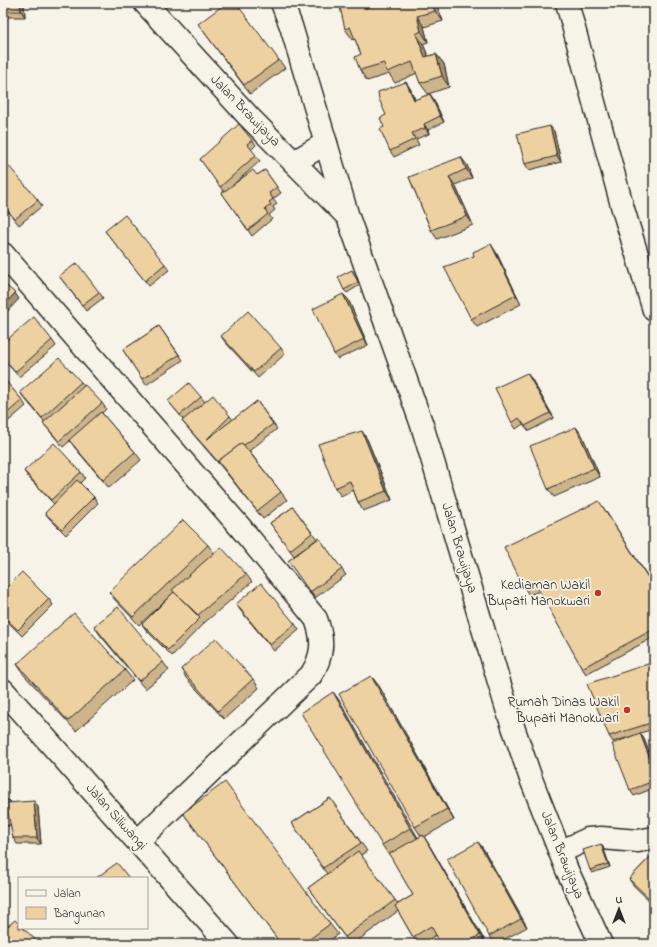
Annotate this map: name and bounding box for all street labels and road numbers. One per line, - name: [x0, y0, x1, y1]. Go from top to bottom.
- street label: Jalan Brawijaya: [204, 70, 285, 153]
- street label: Jalan Brawijaya: [434, 500, 483, 596]
- street label: Jalan Siliwangi: [79, 779, 152, 856]
- street label: Jalan Brawijaya: [534, 808, 589, 903]

